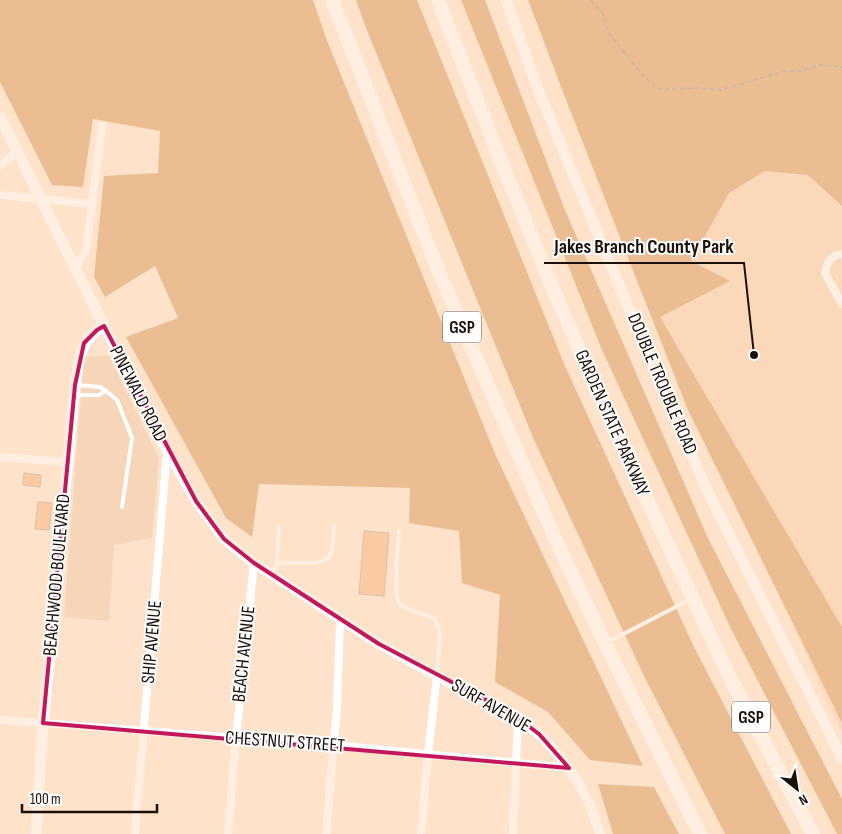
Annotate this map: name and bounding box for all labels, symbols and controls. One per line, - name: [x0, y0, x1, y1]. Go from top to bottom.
- callout: Jakes Branch County Park: [544, 228, 744, 263]
- text: Jakes Branch County Park: [553, 235, 734, 259]
- street label: DOUBLE TROUBLE ROAD: [622, 310, 702, 458]
- road number: GSP: [443, 312, 481, 342]
- street label: PINEWALD ROAD: [104, 342, 172, 446]
- street label: GARDEN STATE PARKWAY: [569, 346, 655, 500]
- street label: BEACHWOOD BOULEVARD: [38, 493, 76, 657]
- street label: SHIP AVENUE: [137, 599, 167, 685]
- street label: BEACH AVENUE: [227, 605, 261, 703]
- street label: SURF AVENUE: [447, 674, 535, 738]
- road number: GSP: [732, 702, 770, 732]
- street label: CHESTNUT STREET: [224, 726, 346, 758]
- north arrow: [772, 764, 822, 814]
- scale bar: [22, 782, 158, 814]
- text: 100 m: [30, 790, 61, 809]
- text: N: [796, 791, 811, 809]

